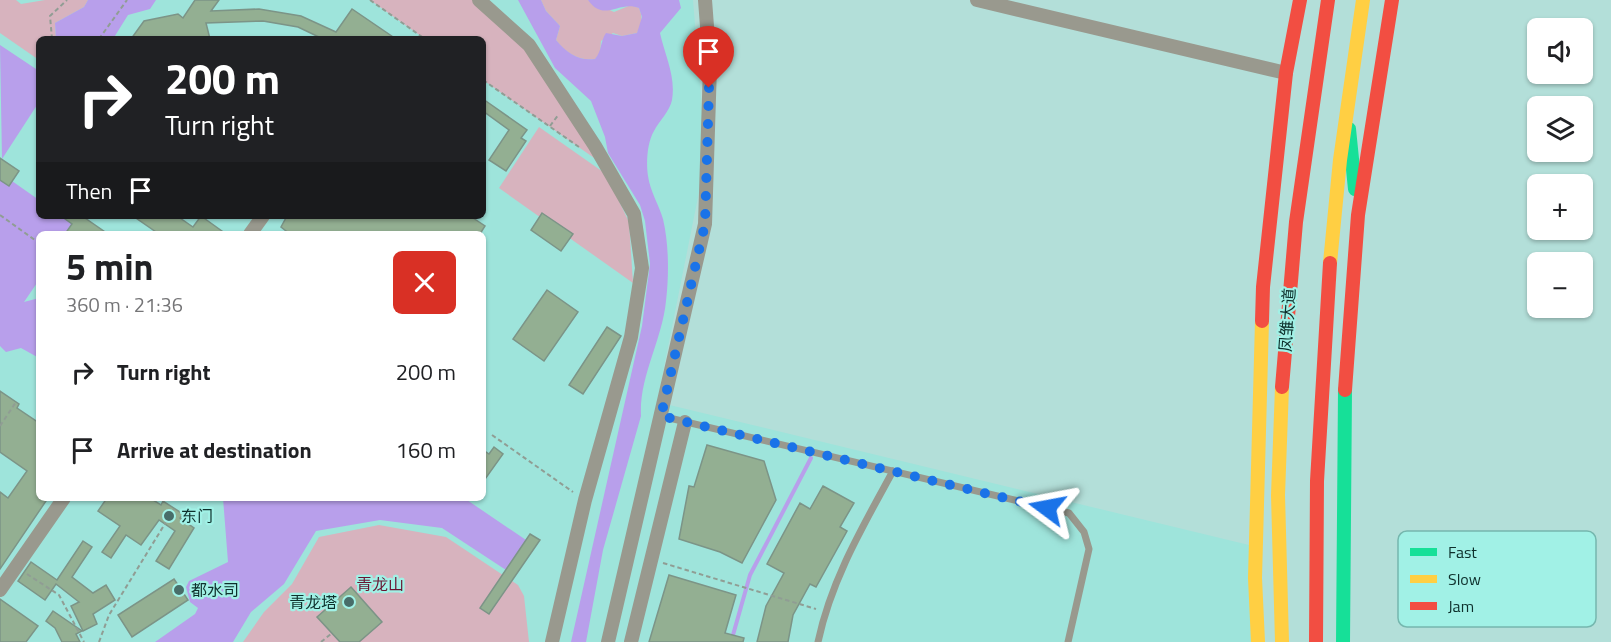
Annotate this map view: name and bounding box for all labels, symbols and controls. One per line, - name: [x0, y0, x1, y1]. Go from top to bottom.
- map controls: [1527, 18, 1593, 318]
- button: sound: [1527, 18, 1593, 84]
- pin: [683, 26, 734, 88]
- icon: arrive: [692, 35, 725, 68]
- text: 200 m: [165, 46, 280, 110]
- icon: right: [66, 60, 144, 138]
- button: layers: [1527, 96, 1593, 162]
- text: Turn right: [165, 104, 274, 145]
- text: Then: [66, 174, 112, 208]
- icon: arrive: [124, 174, 157, 207]
- button: +: [1527, 174, 1593, 240]
- text: 5 min: [66, 239, 153, 294]
- button: close: [393, 251, 456, 314]
- button: −: [1527, 252, 1593, 318]
- street label: 凤雏大道: [1273, 287, 1301, 353]
- text: 360 m · 21:36: [66, 289, 183, 320]
- text: Turn right: [117, 355, 211, 389]
- text: 200 m: [396, 355, 456, 389]
- icon: right: [66, 356, 99, 389]
- text: Arrive at destination: [117, 433, 312, 467]
- text: 160 m: [396, 433, 456, 467]
- icon: arrive: [66, 434, 99, 467]
- position arrow: [1015, 476, 1079, 540]
- place label: 东门: [181, 504, 213, 528]
- marker: 东门: [162, 509, 176, 523]
- legend: [1398, 531, 1596, 627]
- text: Fast: [1448, 540, 1477, 564]
- text: Slow: [1448, 567, 1481, 591]
- park label: 青龙山: [356, 572, 404, 596]
- place label: 都水司: [191, 578, 239, 602]
- marker: 都水司: [172, 583, 186, 597]
- place label: 青龙塔: [289, 590, 337, 614]
- text: Jam: [1448, 594, 1474, 618]
- marker: 青龙塔: [342, 595, 356, 609]

